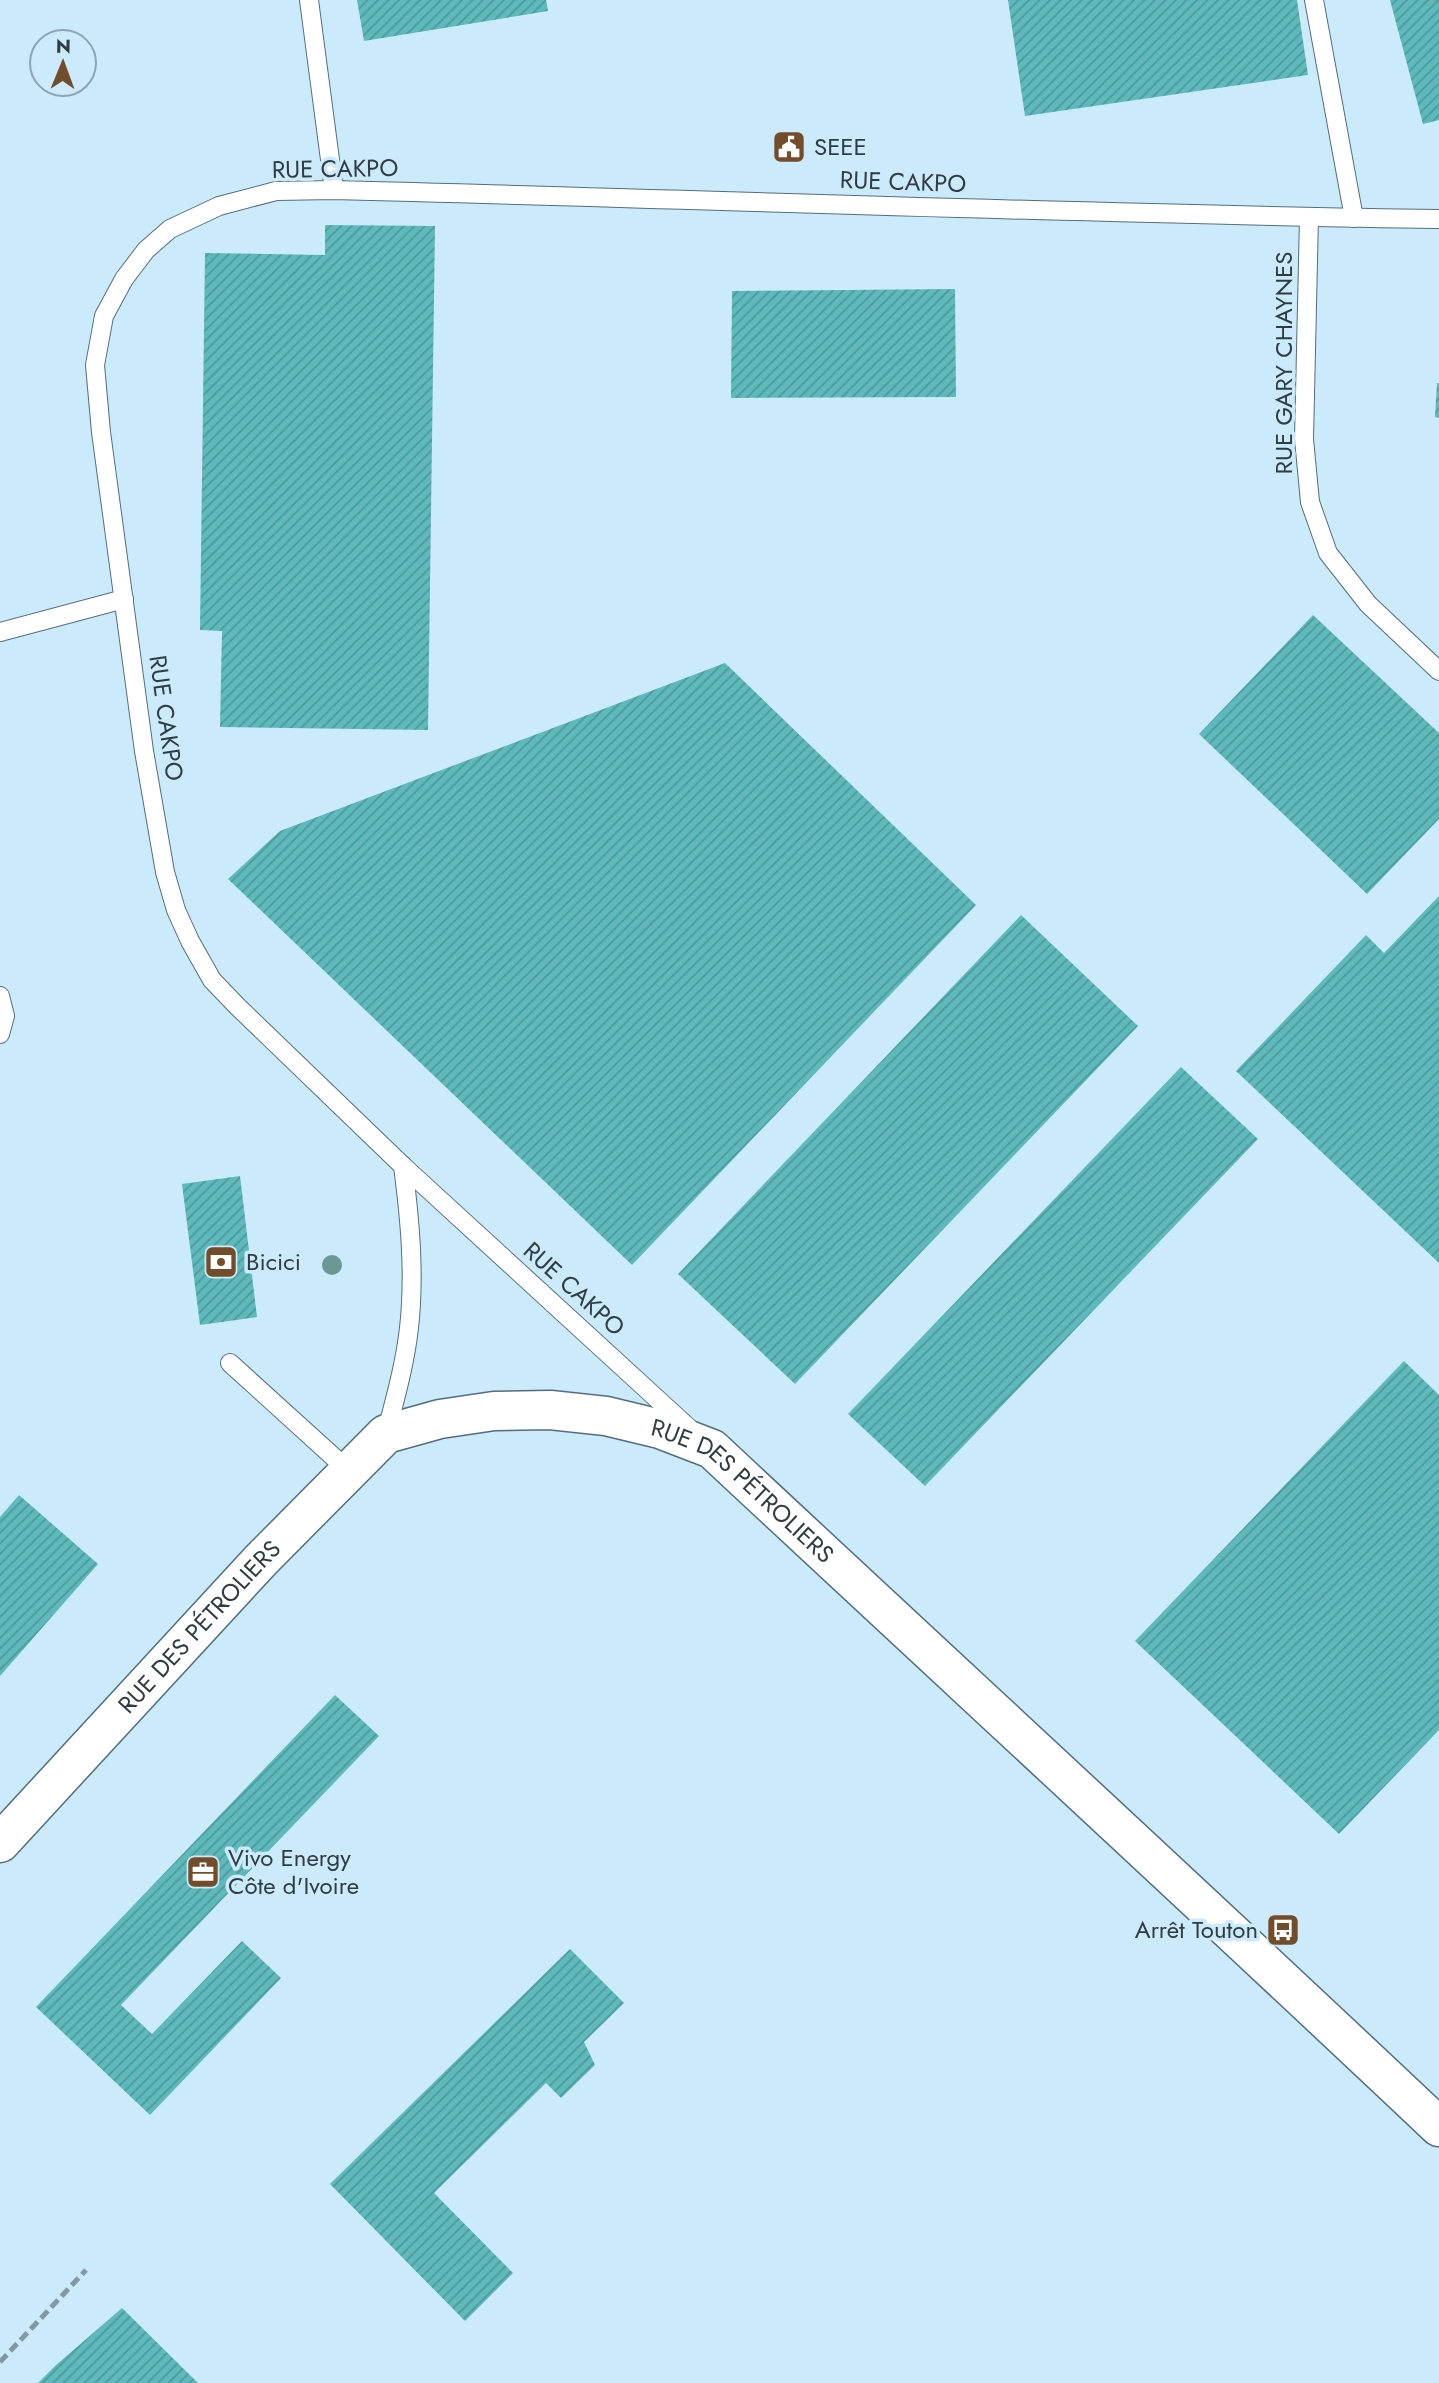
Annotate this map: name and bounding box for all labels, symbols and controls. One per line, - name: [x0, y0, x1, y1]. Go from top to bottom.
- north arrow: [28, 28, 98, 98]
- text: N: [56, 33, 71, 60]
- public building icon: SEEE: [770, 128, 808, 166]
- place label: SEEE: [814, 129, 867, 164]
- street label: RUE CAKPO: [271, 150, 399, 187]
- street label: RUE CAKPO: [839, 162, 967, 201]
- street label: RUE GARY CHAYNES: [1266, 252, 1301, 474]
- street label: RUE CAKPO: [140, 653, 193, 783]
- street label: RUE CAKPO: [516, 1233, 633, 1344]
- bank icon: Bicici: [202, 1243, 240, 1281]
- place label: Bicici: [246, 1244, 301, 1279]
- street label: RUE DES PÉTROLIERS: [648, 1409, 842, 1571]
- street label: RUE DES PÉTROLIERS: [110, 1532, 288, 1721]
- place label: Vivo Energy Côte d'Ivoire: [228, 1840, 359, 1903]
- office icon: Vivo Energy Côte d'Ivoire: [184, 1853, 222, 1891]
- bus stop icon: Arrêt Touton: [1264, 1911, 1302, 1949]
- place label: Arrêt Touton: [1135, 1912, 1258, 1947]

